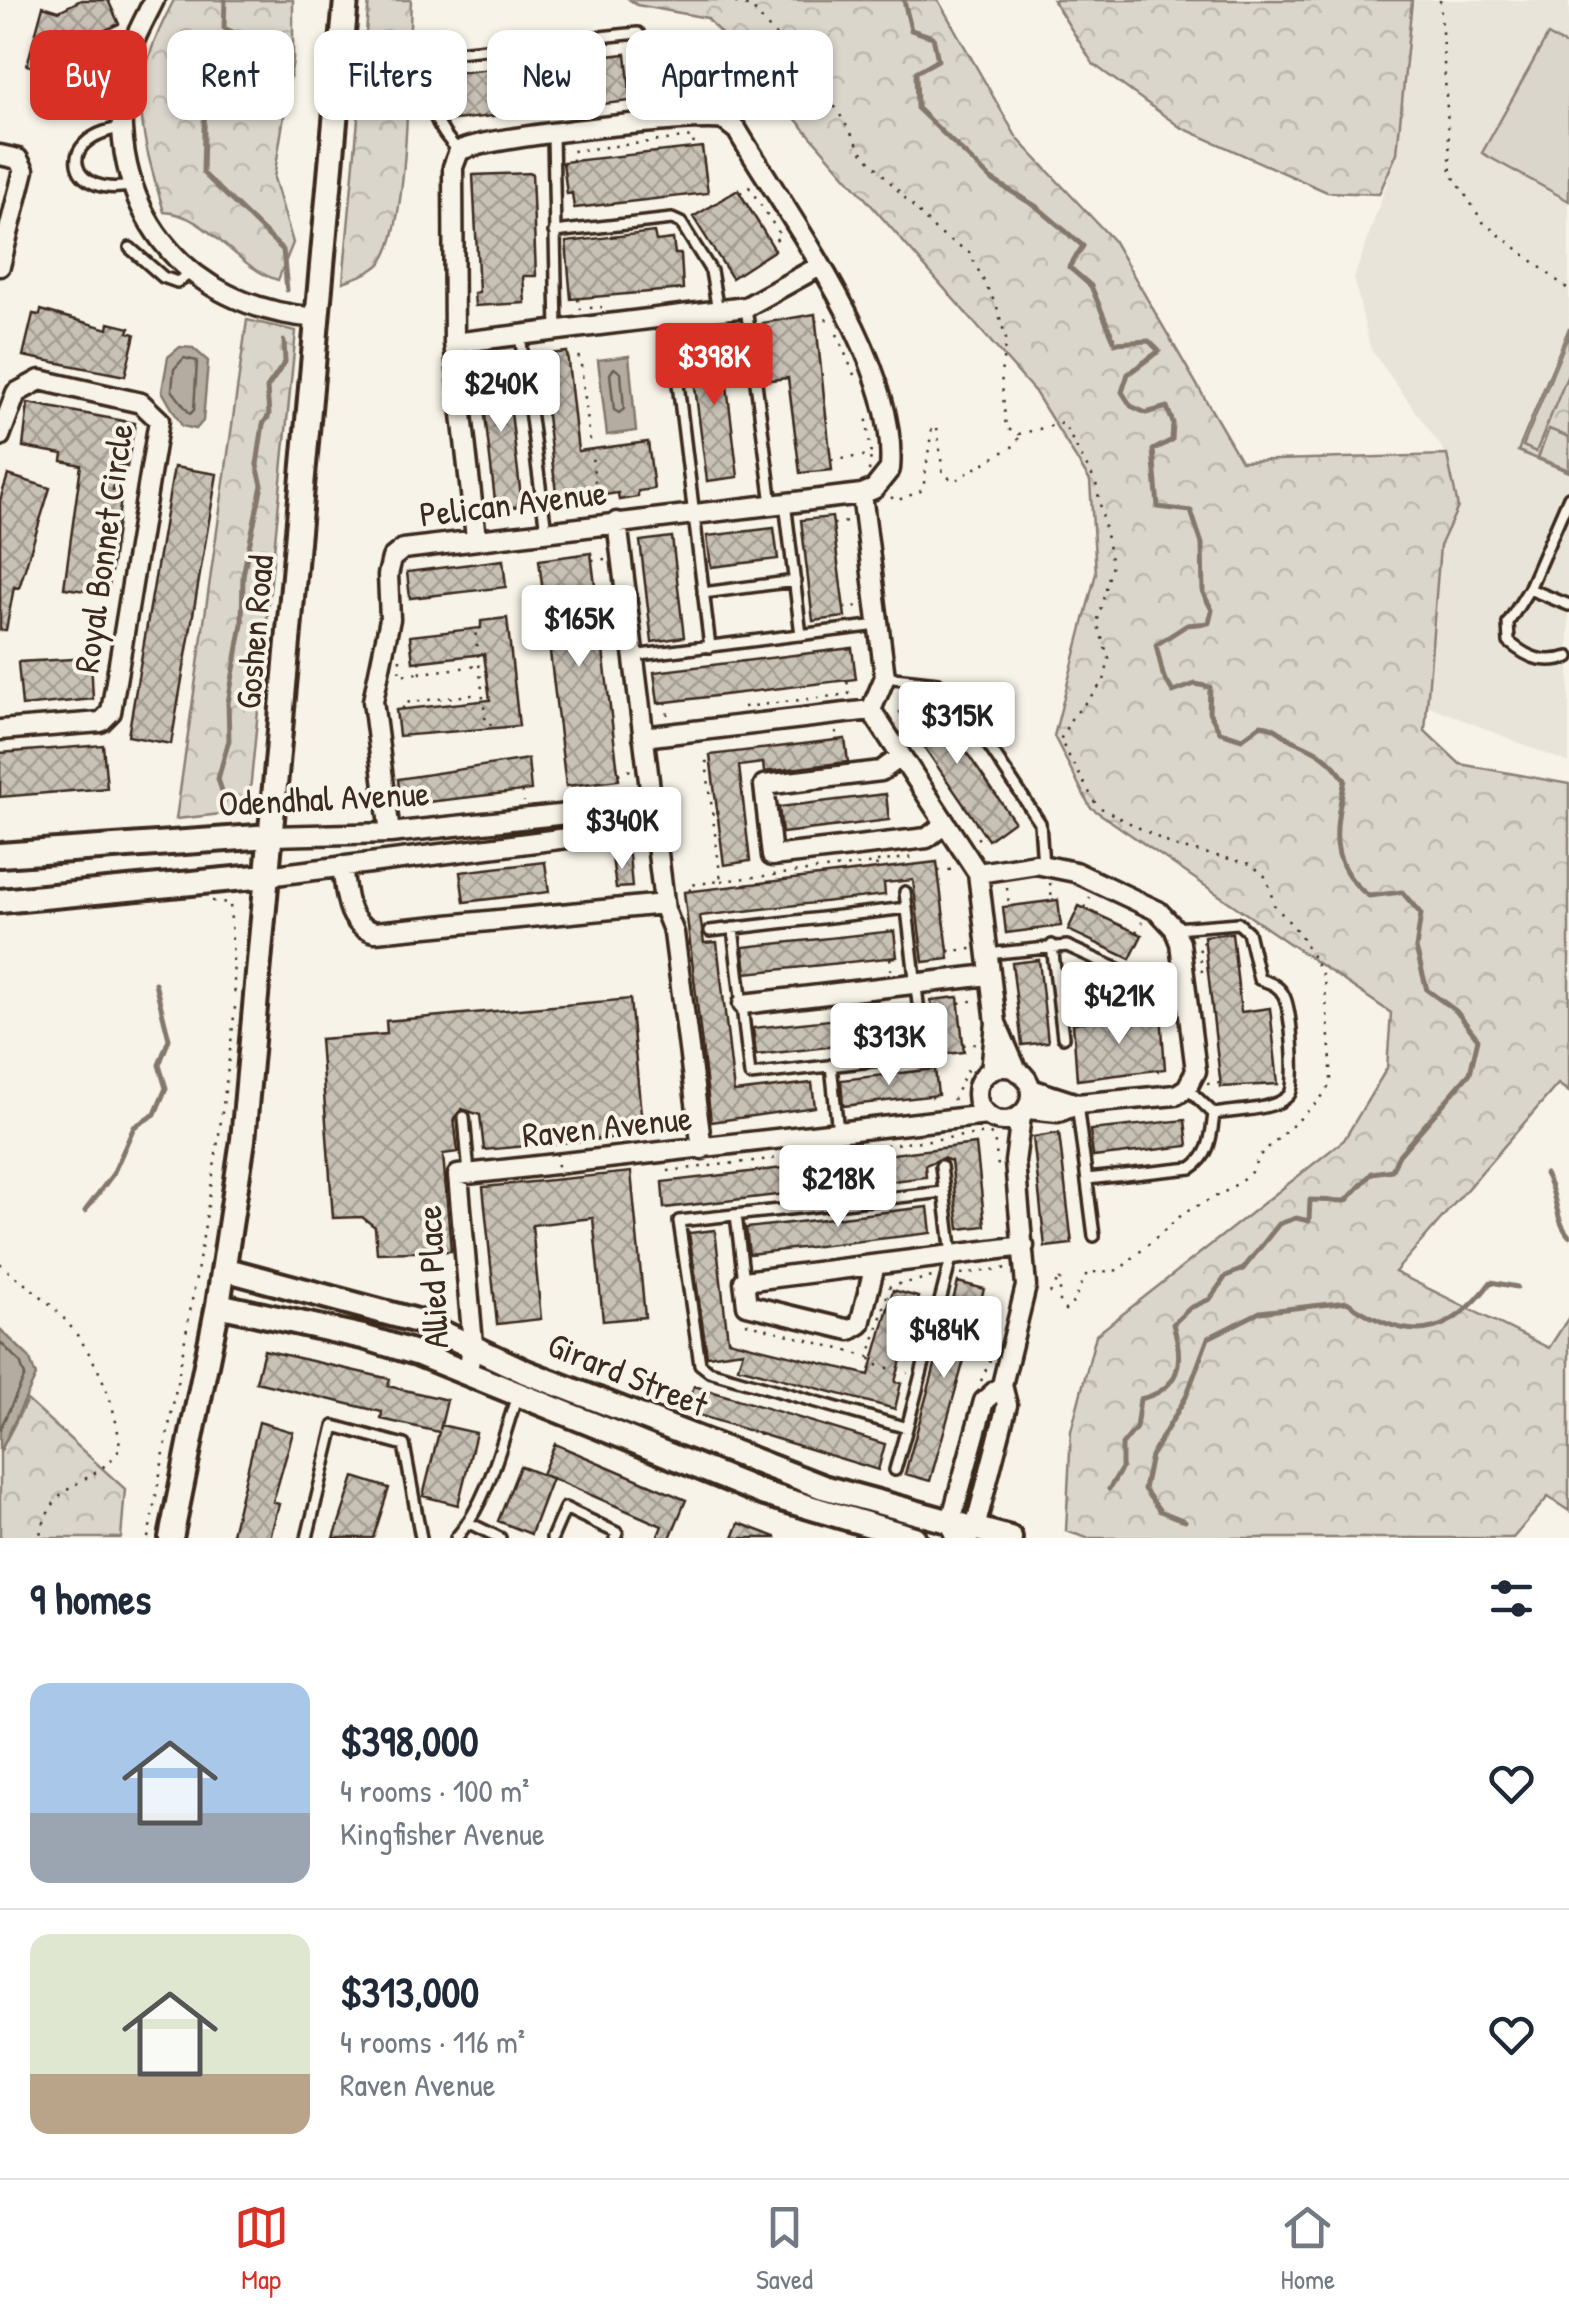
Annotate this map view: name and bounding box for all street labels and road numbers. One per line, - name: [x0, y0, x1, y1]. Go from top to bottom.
- street label: Royal Bonnet Circle: [62, 421, 144, 675]
- street label: Pelican Avenue: [417, 468, 609, 538]
- street label: Goshen Road: [224, 553, 284, 711]
- street label: Odendhal Avenue: [217, 769, 431, 827]
- street label: Raven Avenue: [520, 1094, 694, 1158]
- street label: Allied Place: [405, 1204, 459, 1350]
- street label: Girard Street: [541, 1321, 716, 1428]

